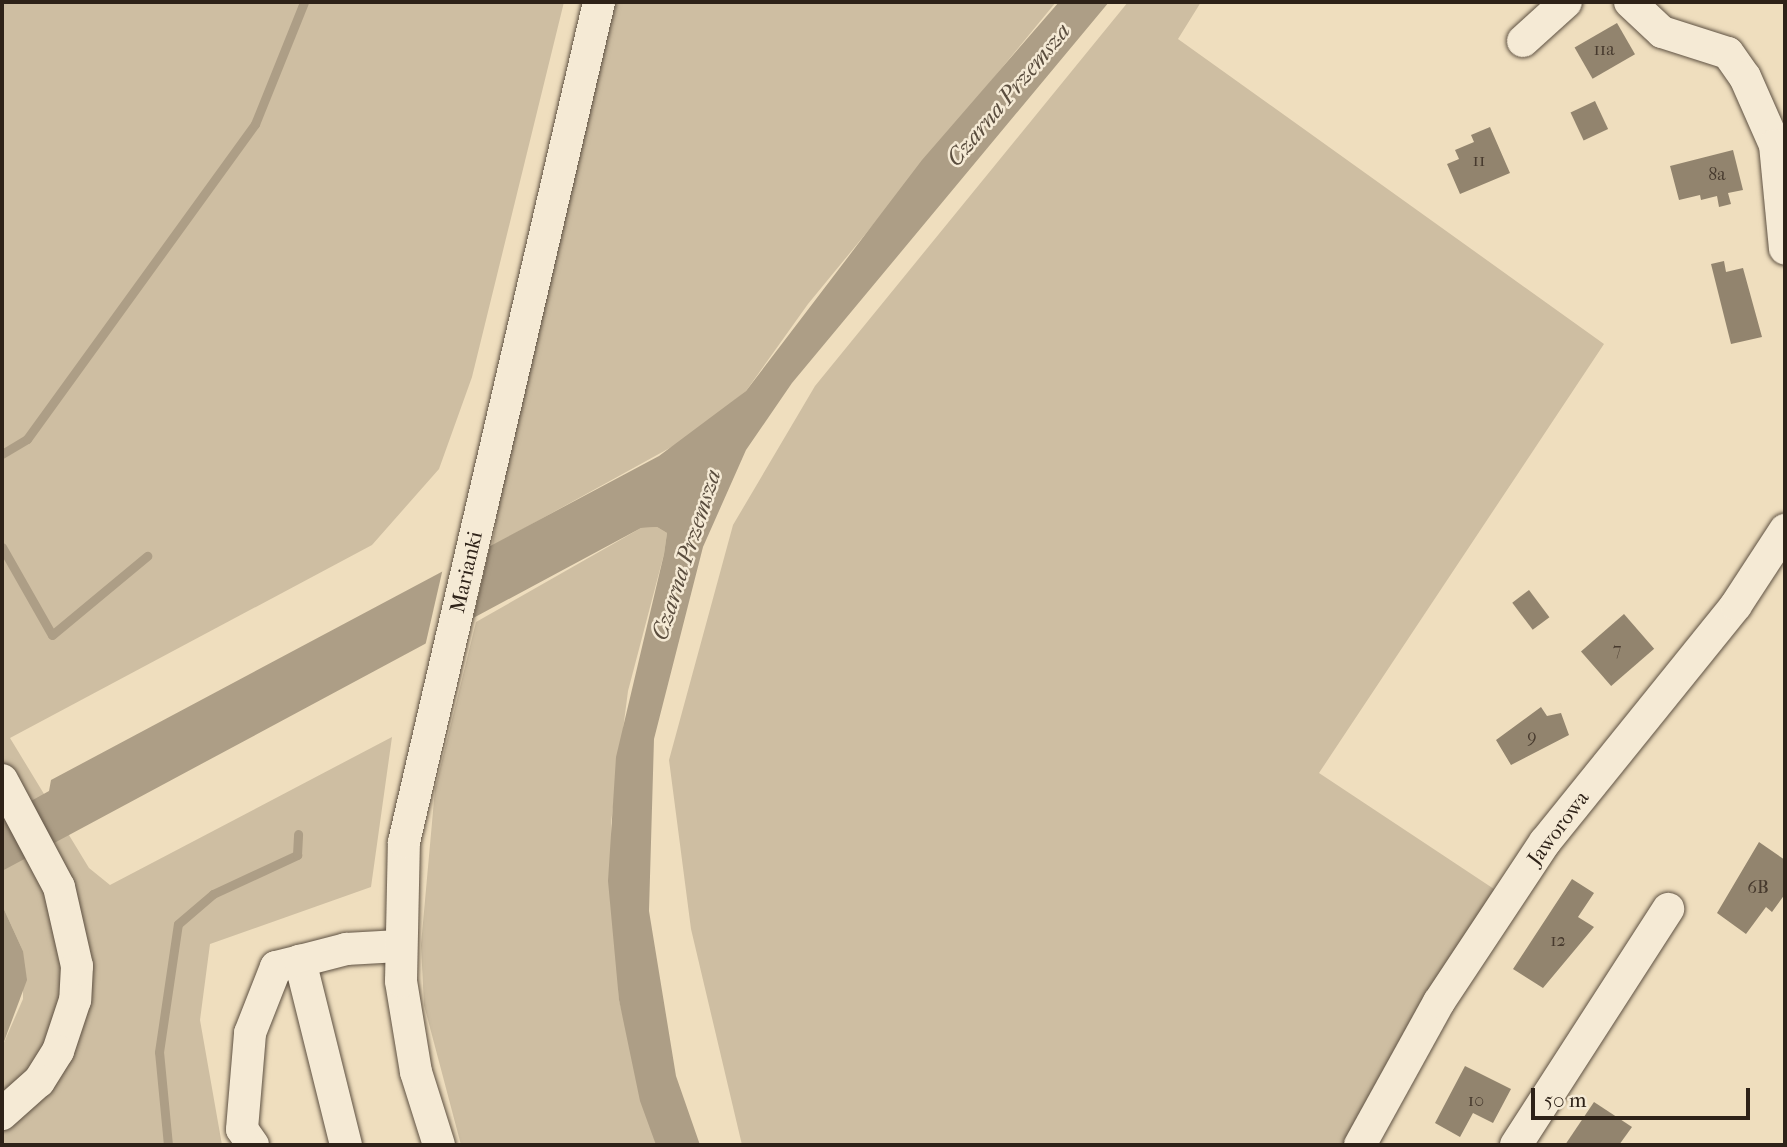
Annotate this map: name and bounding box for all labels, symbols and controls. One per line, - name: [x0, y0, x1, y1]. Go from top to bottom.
- water label: Czarna Przemsza: [941, 18, 1077, 172]
- house number: 11a: [1593, 39, 1615, 61]
- house number: 11: [1473, 150, 1485, 172]
- house number: 8a: [1708, 164, 1726, 186]
- water label: Czarna Przemsza: [646, 466, 728, 644]
- street label: Marianki: [444, 529, 488, 615]
- house number: 7: [1613, 639, 1621, 661]
- house number: 9: [1527, 726, 1537, 748]
- street label: Jaworowa: [1522, 786, 1594, 870]
- house number: 6B: [1747, 877, 1769, 899]
- house number: 12: [1550, 930, 1566, 952]
- scale bar: [1535, 1074, 1754, 1118]
- text: 50 m: [1544, 1088, 1587, 1112]
- house number: 10: [1468, 1090, 1484, 1112]

